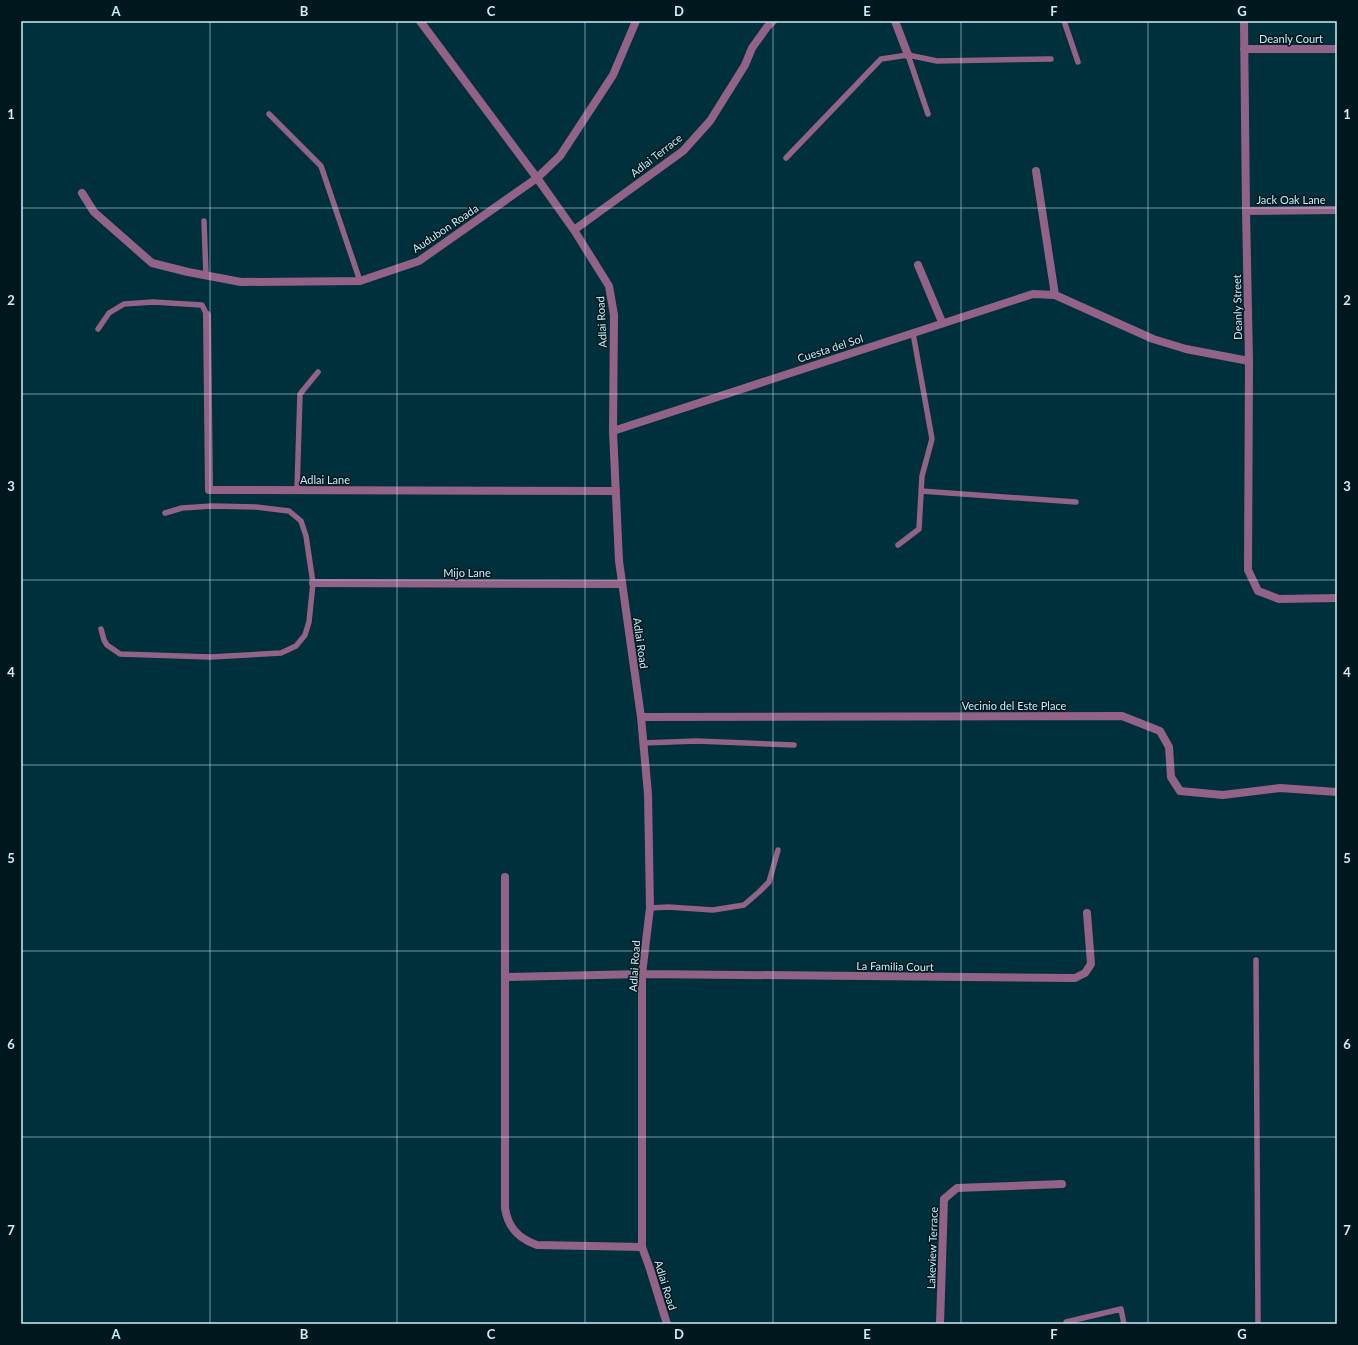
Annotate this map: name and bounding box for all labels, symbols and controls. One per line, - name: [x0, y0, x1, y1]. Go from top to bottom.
- text: A: [110, 3, 121, 19]
- text: B: [300, 3, 309, 19]
- text: C: [487, 3, 496, 19]
- text: D: [674, 3, 684, 19]
- text: E: [863, 3, 871, 19]
- text: F: [1050, 3, 1058, 19]
- text: G: [1237, 3, 1247, 19]
- street label: Deanly Court: [1259, 32, 1323, 45]
- text: 1: [7, 106, 15, 122]
- text: 1: [1343, 106, 1351, 122]
- street label: Adlai Terrace: [628, 131, 685, 179]
- street label: Jack Oak Lane: [1256, 193, 1326, 206]
- street label: Audubon Roada: [409, 201, 481, 255]
- street label: Deanly Street: [1230, 274, 1244, 340]
- text: 2: [7, 292, 15, 308]
- text: 2: [1343, 292, 1351, 308]
- street label: Adlai Road: [593, 296, 609, 348]
- street label: Cuesta del Sol: [795, 331, 865, 365]
- street label: Adlai Lane: [300, 473, 350, 486]
- text: 3: [7, 478, 15, 494]
- text: 3: [1343, 478, 1351, 494]
- street label: Mijo Lane: [443, 566, 491, 579]
- street label: Adlai Road: [631, 617, 651, 669]
- text: 4: [7, 664, 15, 680]
- text: 4: [1343, 664, 1351, 680]
- street label: Vecinio del Este Place: [962, 699, 1067, 712]
- text: 5: [7, 850, 15, 866]
- text: 5: [1343, 850, 1351, 866]
- street label: Adlai Road: [626, 940, 642, 992]
- street label: La Familia Court: [856, 959, 934, 973]
- text: 6: [7, 1036, 15, 1052]
- text: 6: [1343, 1036, 1351, 1052]
- street label: Lakeview Terrace: [924, 1206, 940, 1289]
- text: 7: [7, 1222, 15, 1238]
- text: 7: [1343, 1222, 1351, 1238]
- street label: Adlai Road: [652, 1259, 680, 1311]
- text: A: [110, 1326, 121, 1342]
- text: B: [300, 1326, 309, 1342]
- text: C: [487, 1326, 496, 1342]
- text: D: [674, 1326, 684, 1342]
- text: E: [863, 1326, 871, 1342]
- text: F: [1050, 1326, 1058, 1342]
- text: G: [1237, 1326, 1247, 1342]

